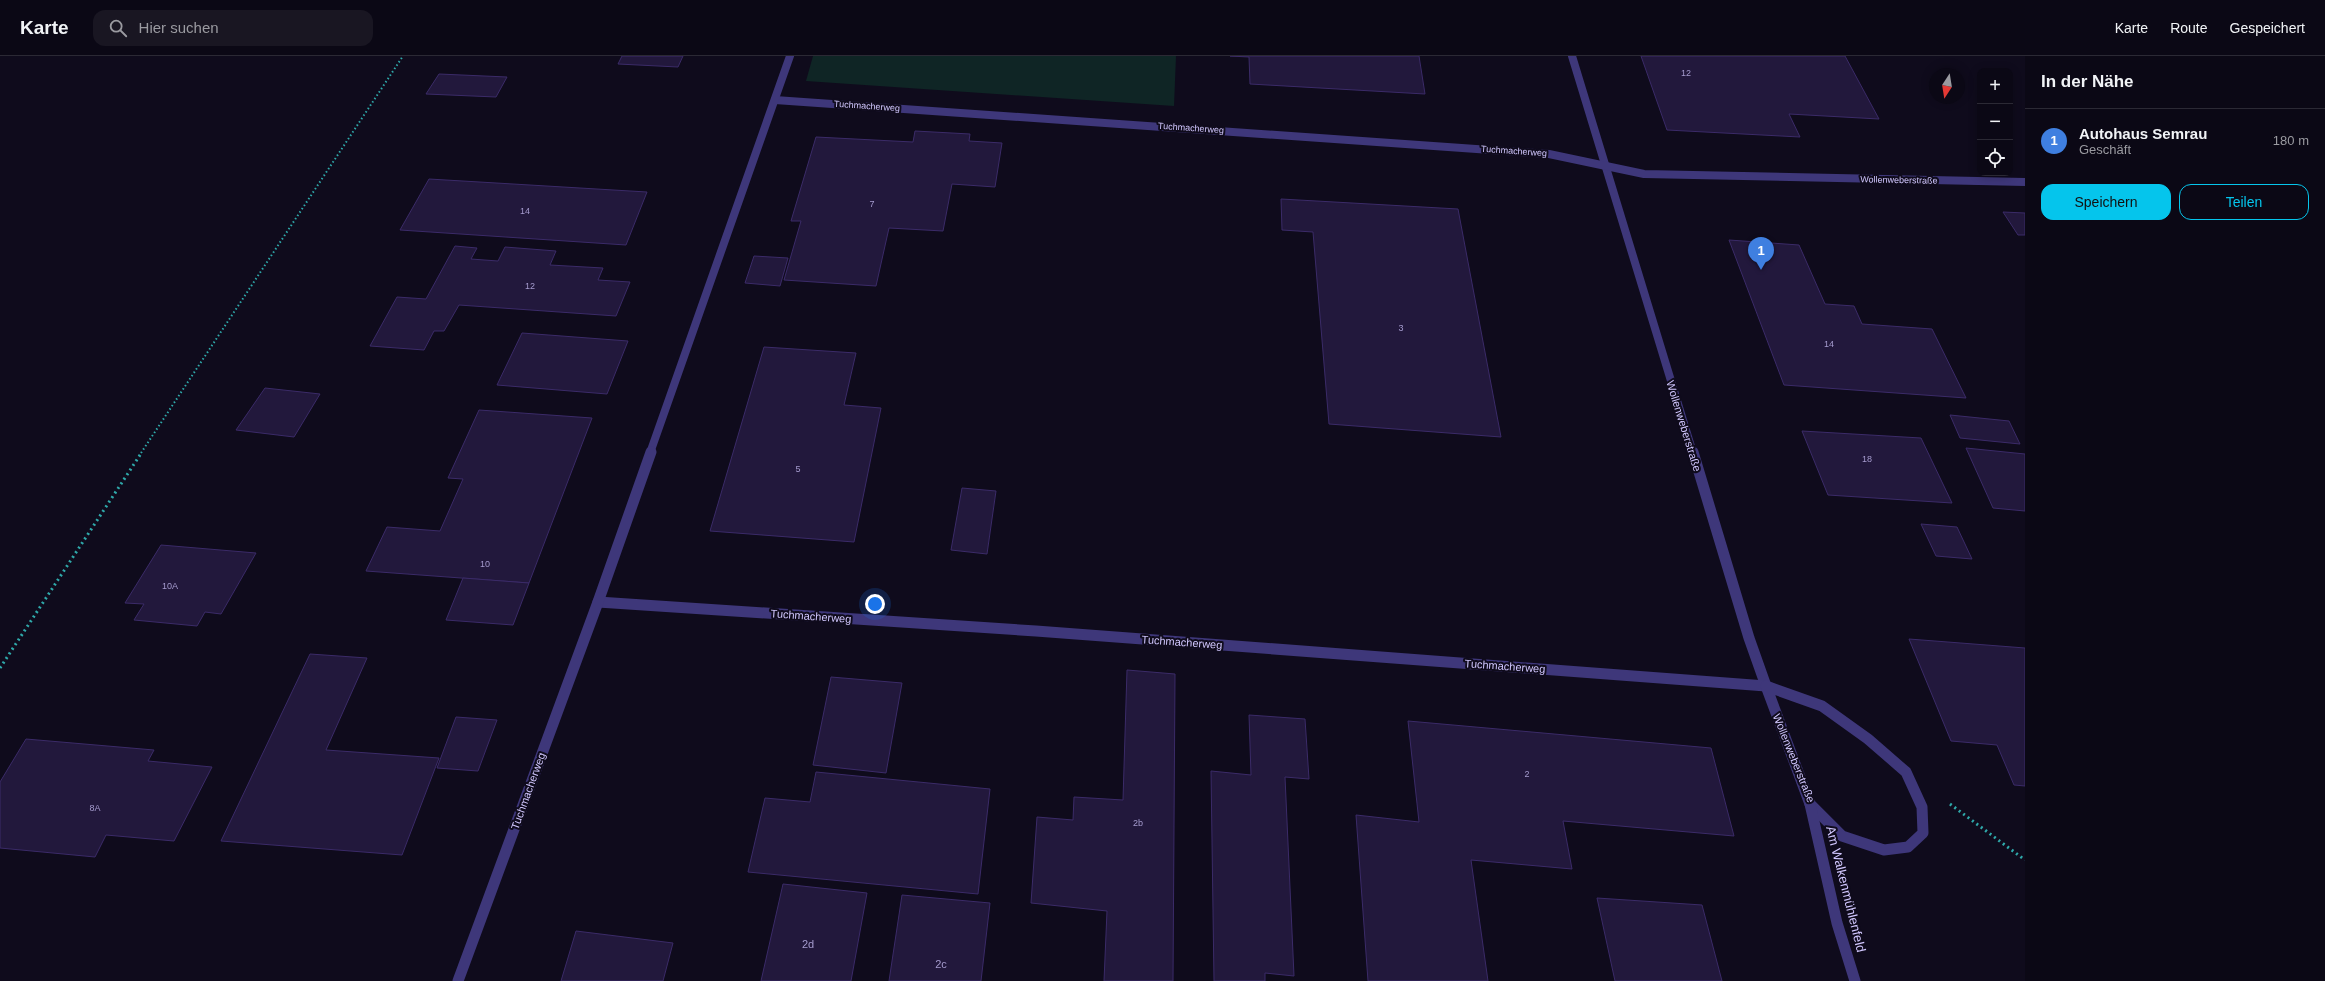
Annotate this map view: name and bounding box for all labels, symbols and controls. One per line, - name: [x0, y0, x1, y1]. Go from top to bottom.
- search box: [93, 10, 373, 46]
- text: Karte: [20, 17, 69, 38]
- icon: search: [107, 17, 129, 39]
- text: Hier suchen: [139, 19, 219, 36]
- text: Karte: [2115, 20, 2148, 36]
- text: Route: [2170, 20, 2208, 36]
- text: Gespeichert: [2230, 20, 2305, 36]
- house number: 12: [1681, 68, 1691, 78]
- north arrow: [1929, 68, 1965, 104]
- map controls: [1977, 68, 2013, 176]
- button: +: [1977, 68, 2013, 104]
- text: In der Nähe: [2041, 72, 2134, 91]
- street label: Tuchmacherweg: [834, 99, 900, 113]
- button: −: [1977, 104, 2013, 140]
- street label: Tuchmacherweg: [1158, 121, 1224, 135]
- text: Autohaus Semrau: [2079, 125, 2207, 142]
- text: 1: [2050, 133, 2058, 148]
- text: 180 m: [2273, 133, 2309, 148]
- button: locate: [1977, 140, 2013, 176]
- text: Geschäft: [2079, 142, 2131, 157]
- street label: Tuchmacherweg: [1481, 144, 1547, 158]
- street label: Wollenweberstraße: [1860, 174, 1938, 186]
- button: Speichern: [2041, 184, 2171, 220]
- button: Teilen: [2179, 184, 2309, 220]
- house number: 7: [869, 199, 875, 209]
- house number: 14: [520, 206, 530, 216]
- pin: 1: [1748, 237, 1774, 270]
- house number: 12: [525, 281, 535, 291]
- house number: 3: [1398, 323, 1404, 333]
- house number: 14: [1824, 339, 1834, 349]
- street label: Wollenweberstraße: [1664, 379, 1704, 473]
- house number: 18: [1862, 454, 1872, 464]
- house number: 5: [795, 464, 801, 474]
- house number: 10: [480, 559, 490, 569]
- house number: 10A: [162, 581, 178, 591]
- your location: [865, 594, 885, 614]
- street label: Tuchmacherweg: [770, 607, 852, 625]
- street label: Tuchmacherweg: [1141, 633, 1223, 651]
- street label: Tuchmacherweg: [1464, 657, 1546, 675]
- street label: Wollenweberstraße: [1771, 712, 1817, 804]
- street label: Tuchmacherweg: [509, 751, 547, 831]
- house number: 2: [1524, 769, 1530, 779]
- house number: 8A: [89, 803, 101, 813]
- house number: 2b: [1133, 818, 1143, 828]
- street label: Am Walkenmühlenfeld: [1823, 824, 1869, 954]
- house number: 2d: [802, 938, 814, 950]
- house number: 2c: [935, 958, 947, 970]

